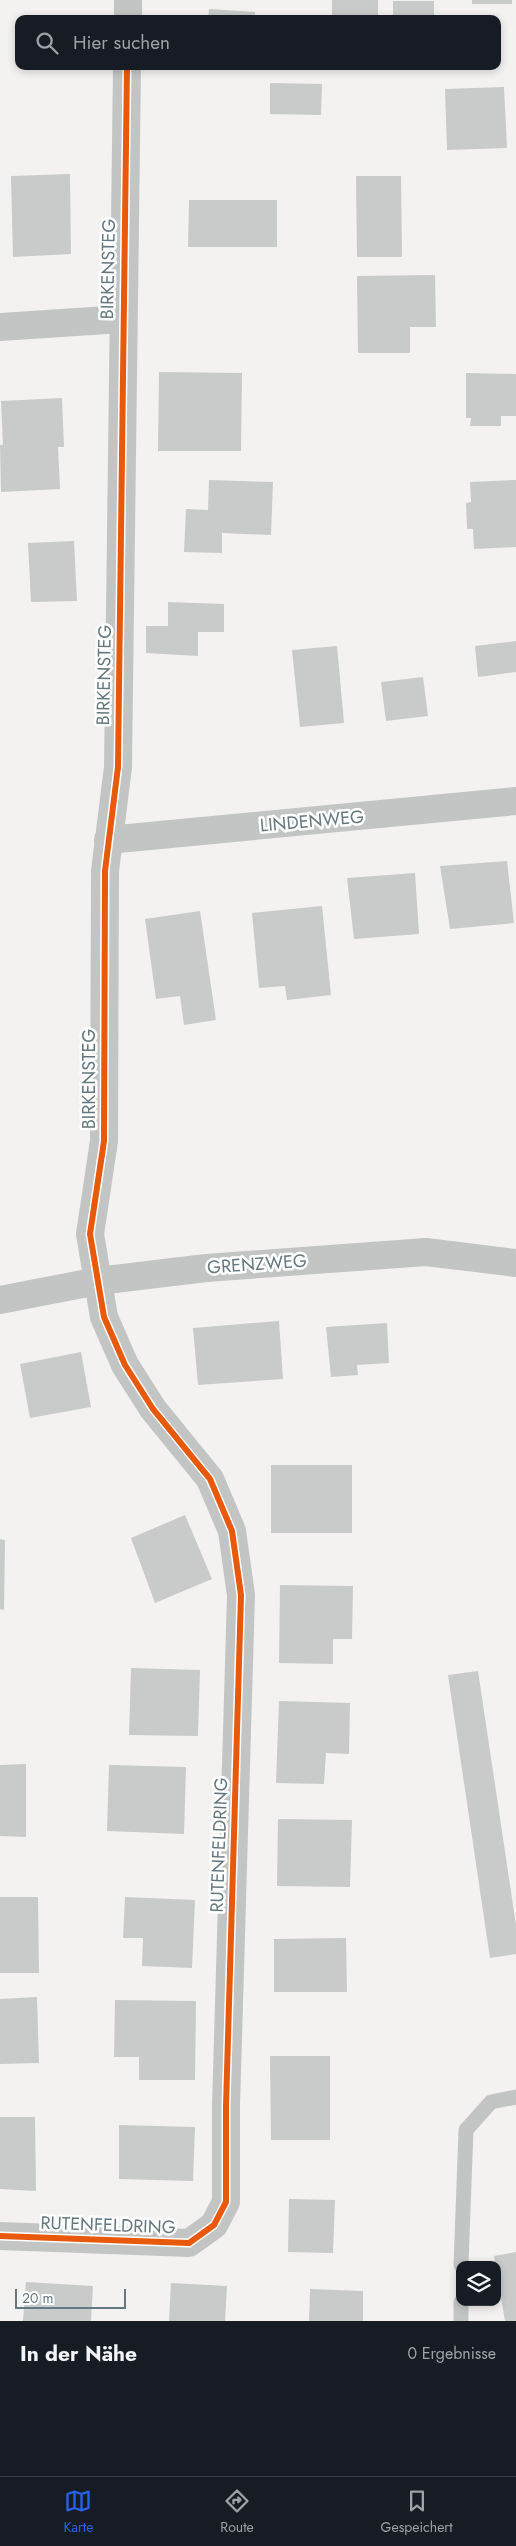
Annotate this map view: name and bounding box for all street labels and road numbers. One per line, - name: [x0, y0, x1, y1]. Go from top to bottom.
- street label: BIRKENSTEG: [94, 218, 122, 320]
- street label: BIRKENSTEG: [90, 624, 118, 726]
- street label: LINDENWEG: [259, 804, 365, 838]
- street label: BIRKENSTEG: [76, 1029, 102, 1129]
- street label: GRENZWEG: [206, 1248, 308, 1280]
- street label: RUTENFELDRING: [204, 1777, 234, 1913]
- street label: RUTENFELDRING: [40, 2210, 176, 2240]

